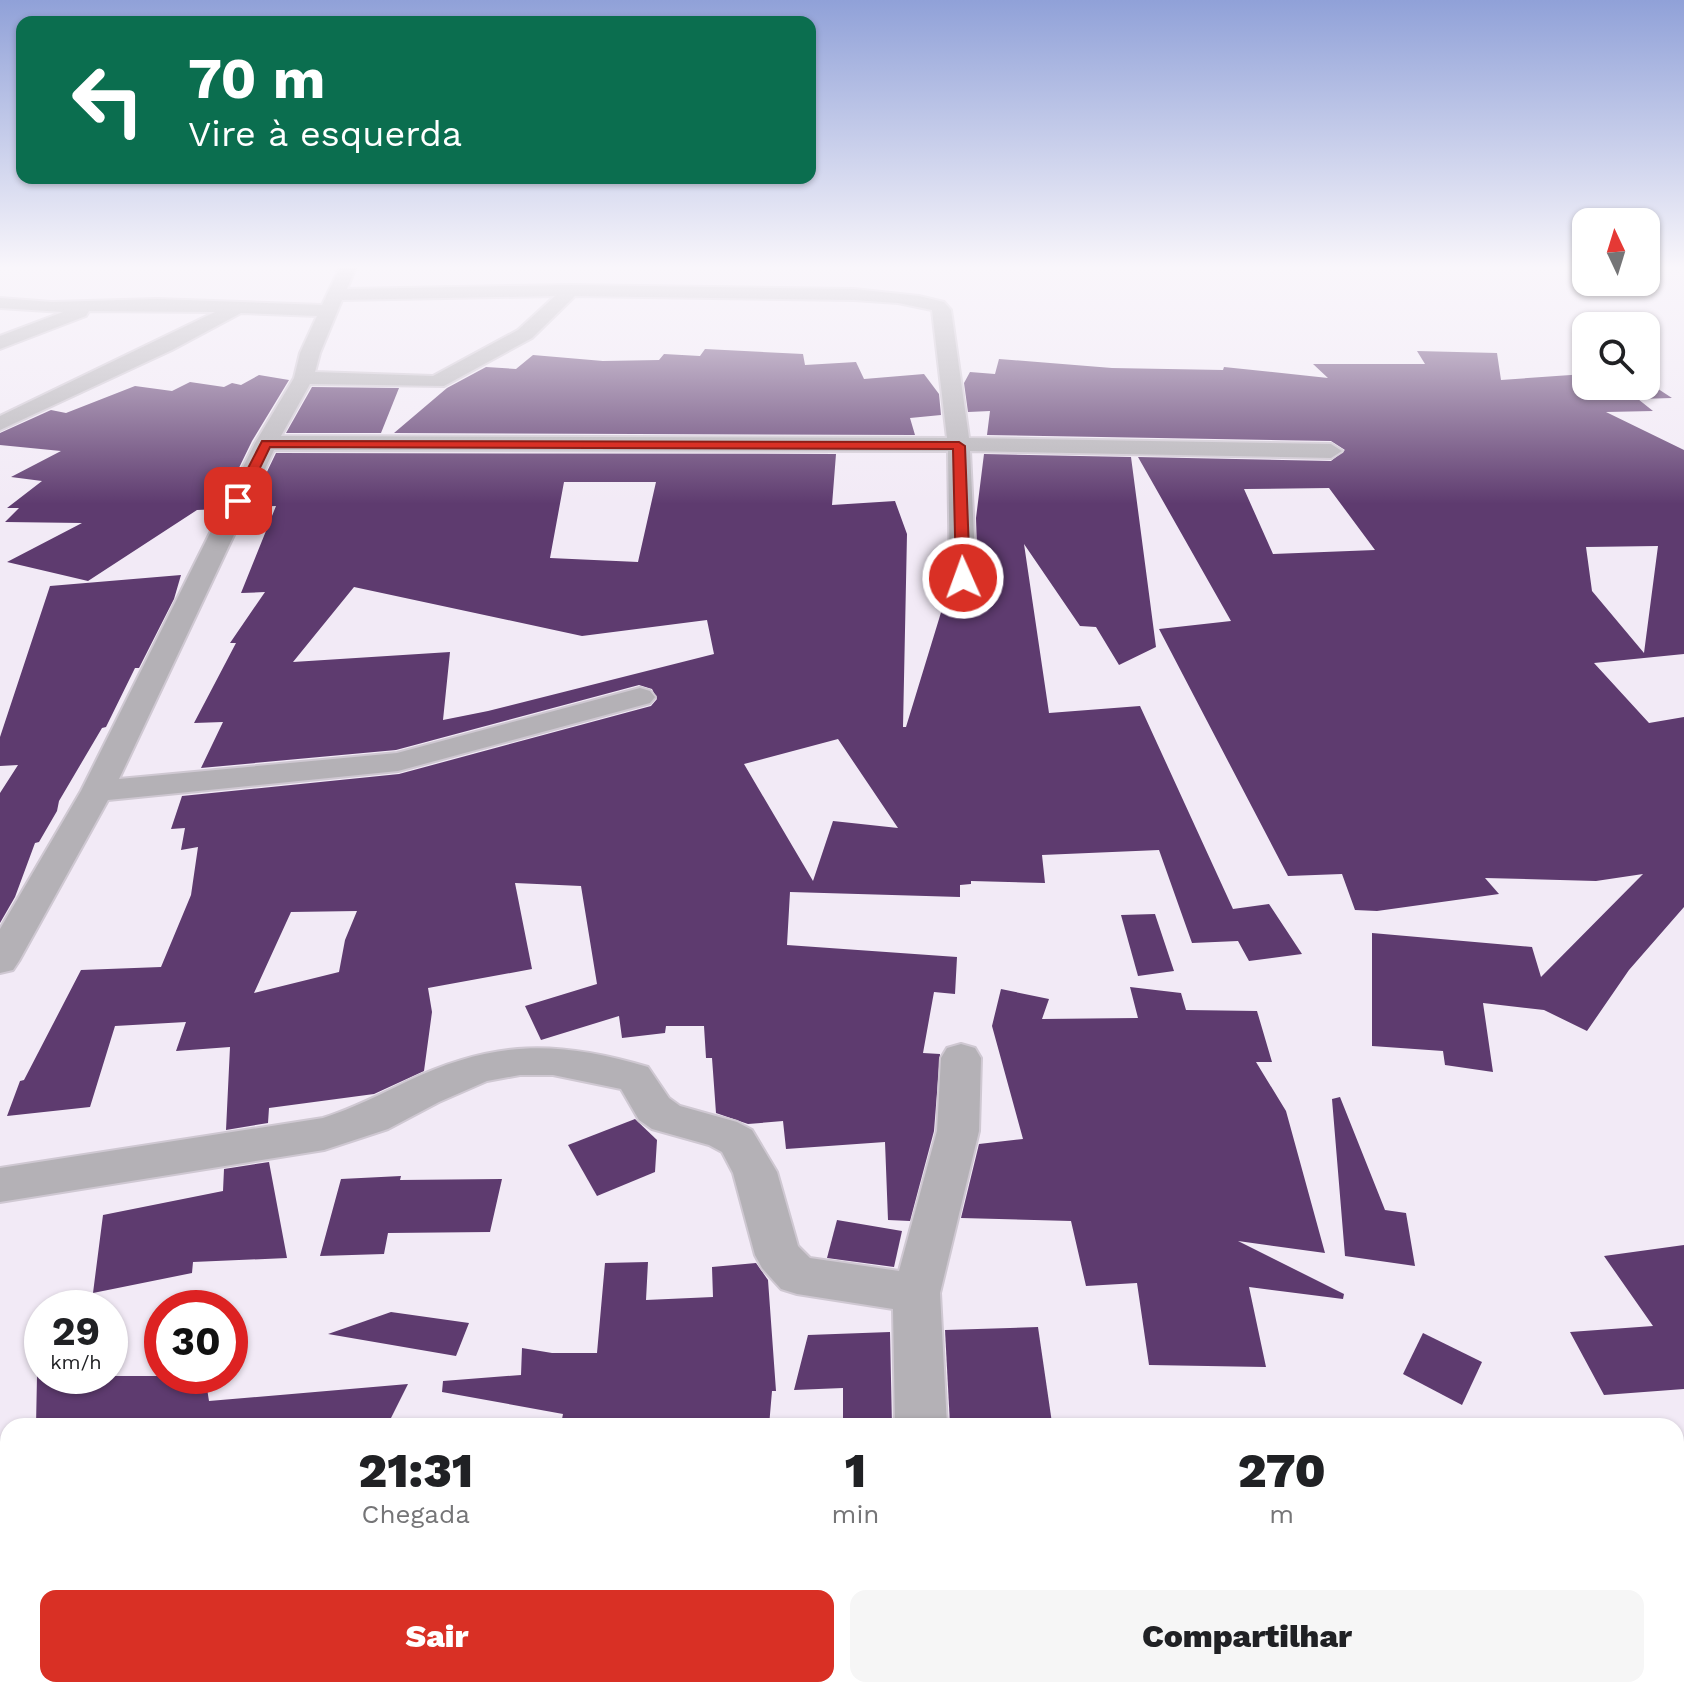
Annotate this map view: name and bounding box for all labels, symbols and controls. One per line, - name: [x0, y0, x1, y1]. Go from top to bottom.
- text: 70 m: [188, 46, 325, 112]
- icon: left: [56, 48, 160, 152]
- text: Vire à esquerda: [188, 113, 462, 155]
- north arrow: [1572, 208, 1660, 296]
- map controls: [1572, 208, 1660, 400]
- button: search: [1572, 312, 1660, 400]
- pin: [204, 467, 272, 535]
- icon: arrive: [216, 479, 260, 523]
- position arrow: [921, 536, 1005, 620]
- speed limit sign: 30: [144, 1290, 248, 1394]
- text: 29: [52, 1308, 100, 1355]
- text: km/h: [50, 1350, 102, 1374]
- text: 21:31: [358, 1442, 473, 1499]
- text: 1: [845, 1442, 866, 1499]
- text: 270: [1238, 1442, 1326, 1499]
- text: Chegada: [362, 1499, 470, 1529]
- text: min: [832, 1499, 879, 1529]
- text: m: [1269, 1499, 1294, 1529]
- button: Sair: [40, 1590, 834, 1682]
- button: Compartilhar: [850, 1590, 1644, 1682]

